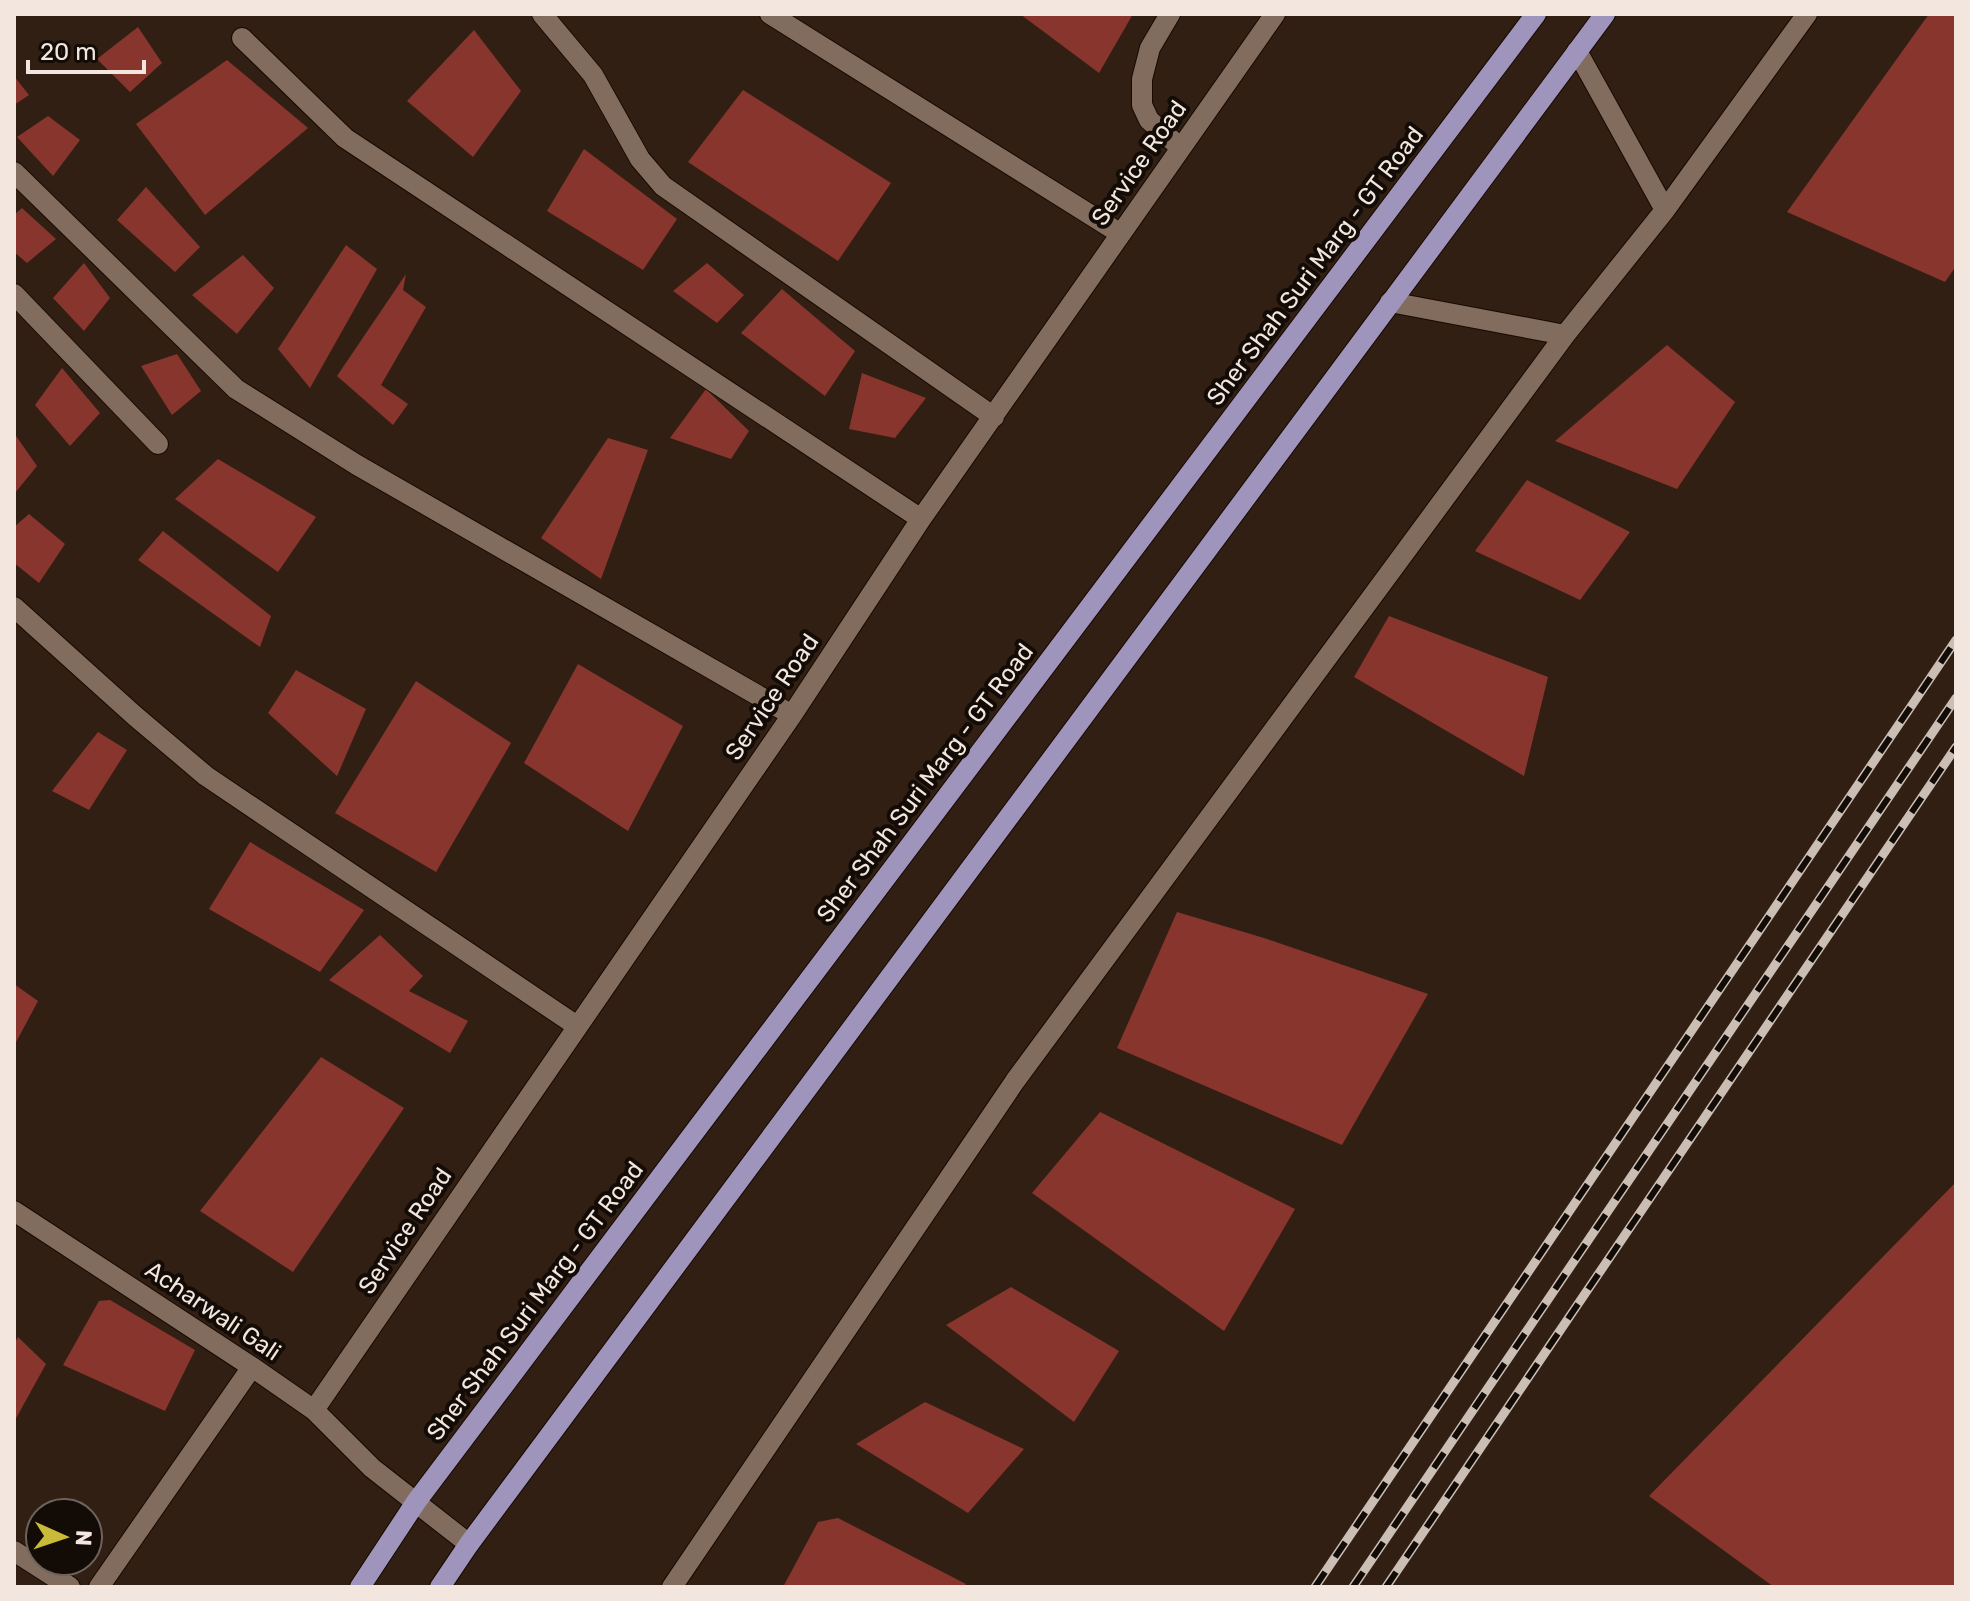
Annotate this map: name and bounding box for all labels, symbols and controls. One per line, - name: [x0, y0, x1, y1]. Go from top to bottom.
- scale bar: [28, 24, 144, 74]
- text: 20 m: [40, 38, 97, 66]
- street label: Service Road: [1086, 95, 1192, 231]
- street label: Sher Shah Suri Marg - GT Road: [1201, 121, 1429, 411]
- street label: Service Road: [720, 629, 824, 765]
- street label: Sher Shah Suri Marg - GT Road: [811, 638, 1039, 928]
- street label: Sher Shah Suri Marg - GT Road: [421, 1156, 649, 1446]
- street label: Service Road: [353, 1163, 457, 1299]
- street label: Acharwali Gali: [140, 1255, 286, 1367]
- north arrow: [24, 1497, 104, 1577]
- text: N: [70, 1529, 97, 1547]

